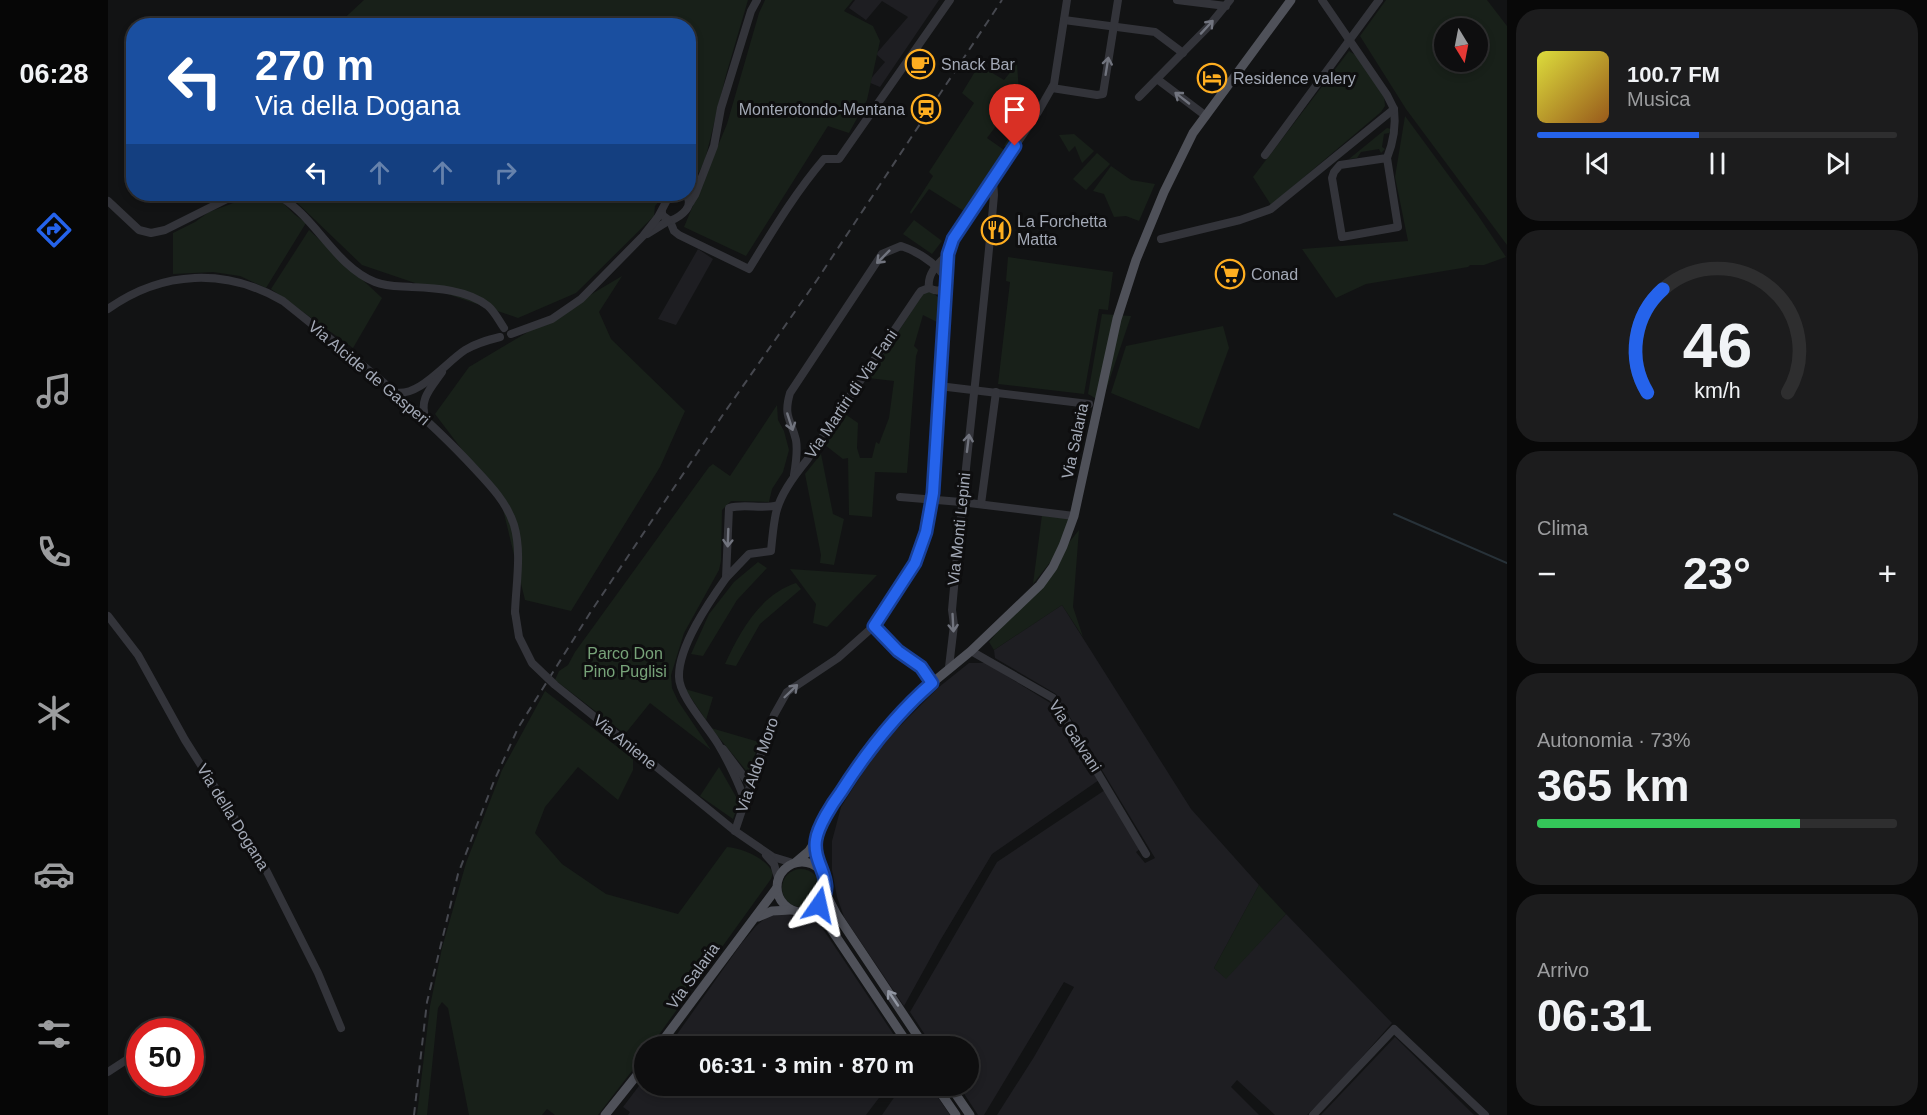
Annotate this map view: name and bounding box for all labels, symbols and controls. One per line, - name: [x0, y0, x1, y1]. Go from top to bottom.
- north arrow: [1434, 18, 1488, 72]
- map controls: [1434, 18, 1488, 72]
- one-way arrow: [1200, 20, 1215, 35]
- icon: left: [156, 42, 234, 120]
- text: 270 m: [255, 42, 374, 89]
- cafe icon: Snack Bar: [904, 48, 936, 80]
- place label: Snack Bar: [941, 56, 1015, 73]
- one-way arrow: [1102, 56, 1113, 76]
- text: 06:28: [19, 59, 89, 89]
- hotel icon: Residence valery: [1196, 62, 1228, 94]
- text: 100.7 FM: [1627, 62, 1720, 87]
- place label: Residence valery: [1233, 70, 1356, 87]
- pin: [989, 84, 1040, 146]
- text: Musica: [1627, 88, 1690, 110]
- text: Via della Dogana: [255, 91, 460, 121]
- one-way arrow: [1174, 91, 1190, 104]
- station icon: Monterotondo-Mentana: [910, 93, 942, 125]
- icon: arrive: [998, 93, 1031, 126]
- place label: Monterotondo-Mentana: [739, 101, 905, 118]
- icon: previous: [1581, 147, 1614, 180]
- icon: pause: [1701, 147, 1734, 180]
- icon: next: [1821, 147, 1854, 180]
- icon: left: [300, 156, 333, 189]
- icon: ahead: [363, 156, 396, 189]
- icon: ahead: [426, 156, 459, 189]
- icon: right: [489, 156, 522, 189]
- icon: directions: [33, 209, 75, 251]
- place label: La Forchetta Matta: [1017, 213, 1107, 248]
- restaurant icon: La Forchetta Matta: [980, 214, 1012, 246]
- one-way arrow: [876, 249, 891, 264]
- supermarket icon: Conad: [1214, 258, 1246, 290]
- place label: Conad: [1251, 266, 1298, 283]
- text: 46: [1682, 311, 1752, 380]
- street label: Via Alcide de Gasperi: [305, 317, 433, 429]
- street label: Via Martiri di Via Fani: [802, 326, 900, 462]
- icon: music: [33, 370, 75, 412]
- text: km/h: [1694, 380, 1740, 404]
- street label: Via Salaria: [1059, 401, 1091, 480]
- one-way arrow: [785, 412, 796, 431]
- one-way arrow: [963, 434, 974, 454]
- street label: Via Monti Lepini: [945, 472, 973, 586]
- text: Clima: [1537, 517, 1588, 539]
- one-way arrow: [722, 528, 734, 548]
- icon: phone: [33, 531, 75, 573]
- text: 23°: [1683, 548, 1751, 599]
- text: −: [1537, 555, 1556, 592]
- text: +: [1878, 555, 1897, 592]
- one-way arrow: [947, 612, 958, 632]
- park label: Parco Don Pino Puglisi: [583, 645, 667, 680]
- one-way arrow: [783, 684, 798, 699]
- icon: climate: [33, 692, 75, 734]
- street label: Via Galvani: [1046, 697, 1104, 775]
- street label: Via Aniene: [590, 711, 660, 773]
- street label: Via Aldo Moro: [733, 715, 781, 815]
- text: Autonomia · 73%: [1537, 729, 1690, 751]
- text: 365 km: [1537, 760, 1690, 811]
- street label: Via della Dogana: [194, 761, 272, 873]
- icon: car: [33, 853, 75, 895]
- position arrow: [787, 873, 851, 937]
- street label: Via Salaria: [663, 940, 723, 1012]
- text: Arrivo: [1537, 959, 1589, 981]
- one-way arrow: [886, 990, 899, 1007]
- text: 06:31: [1537, 990, 1652, 1041]
- icon: filters: [33, 1013, 75, 1055]
- speed limit sign: 50: [126, 1018, 204, 1096]
- text: 06:31 · 3 min · 870 m: [699, 1053, 914, 1078]

